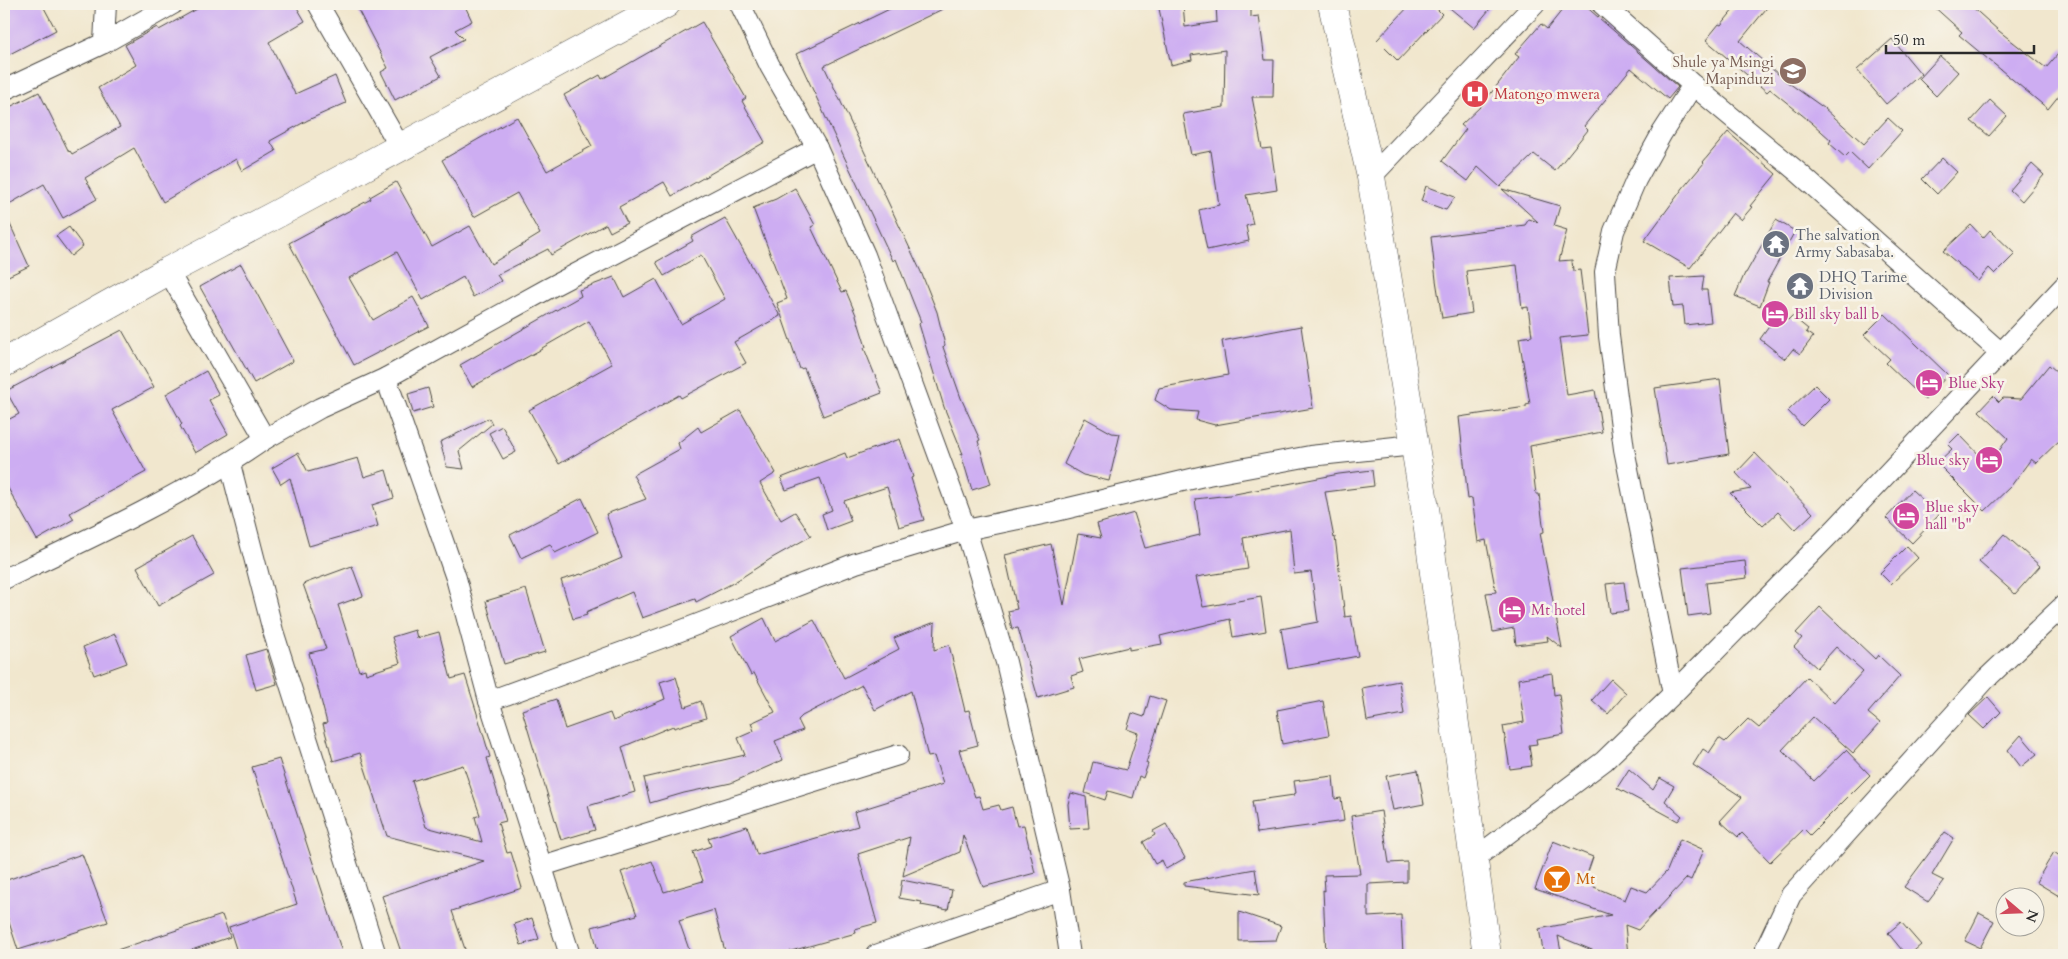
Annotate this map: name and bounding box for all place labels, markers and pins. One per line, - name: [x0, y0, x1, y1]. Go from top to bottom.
- place label: Shule ya Msingi Mapinduzi: [1672, 52, 1774, 89]
- school or university icon: Shule ya Msingi Mapinduzi: [1778, 56, 1808, 86]
- hospital icon: Matongo mwera: [1460, 79, 1490, 109]
- place label: Matongo mwera: [1494, 84, 1601, 104]
- place label: The salvation Army Sabasaba.: [1795, 225, 1894, 262]
- temple icon: The salvation Army Sabasaba.: [1761, 229, 1791, 259]
- place label: DHQ Tarime Division: [1819, 267, 1908, 304]
- temple icon: DHQ Tarime Division: [1785, 271, 1815, 301]
- hotel icon: Bill sky ball b: [1760, 299, 1790, 329]
- place label: Bill sky ball b: [1794, 304, 1879, 324]
- hotel icon: Blue Sky: [1914, 368, 1944, 398]
- place label: Blue Sky: [1948, 373, 2005, 393]
- hotel icon: Blue sky: [1974, 445, 2004, 475]
- place label: Blue sky: [1916, 450, 1970, 470]
- place label: Blue sky hall "b": [1925, 497, 1979, 534]
- hotel icon: Blue sky hall "b": [1891, 501, 1921, 531]
- hotel icon: Mt hotel: [1497, 595, 1527, 625]
- place label: Mt hotel: [1531, 600, 1586, 620]
- bar icon: Mt: [1542, 864, 1572, 894]
- place label: Mt: [1576, 869, 1595, 889]

